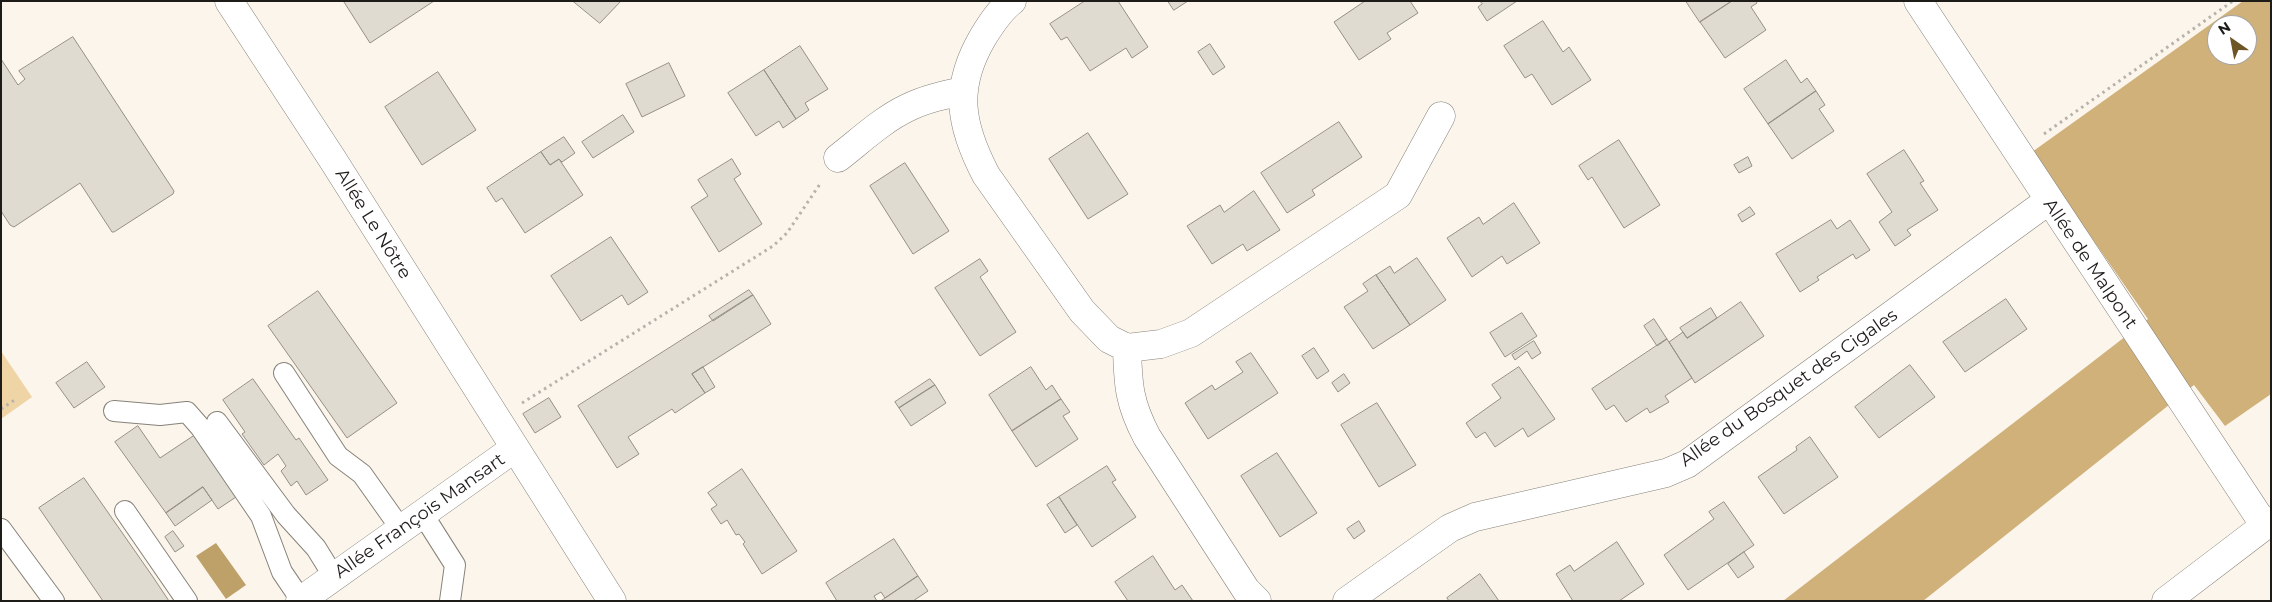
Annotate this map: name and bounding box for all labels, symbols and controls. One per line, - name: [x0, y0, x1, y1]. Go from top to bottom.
- north arrow: [2207, 15, 2257, 65]
- text: N: [2215, 18, 2234, 39]
- street label: Allée Le Nôtre: [330, 165, 416, 283]
- street label: Allée de Malpont: [2038, 195, 2142, 333]
- street label: Allée du Bosquet des Cigales: [1676, 304, 1902, 472]
- street label: Allée François Mansart: [331, 449, 509, 583]

